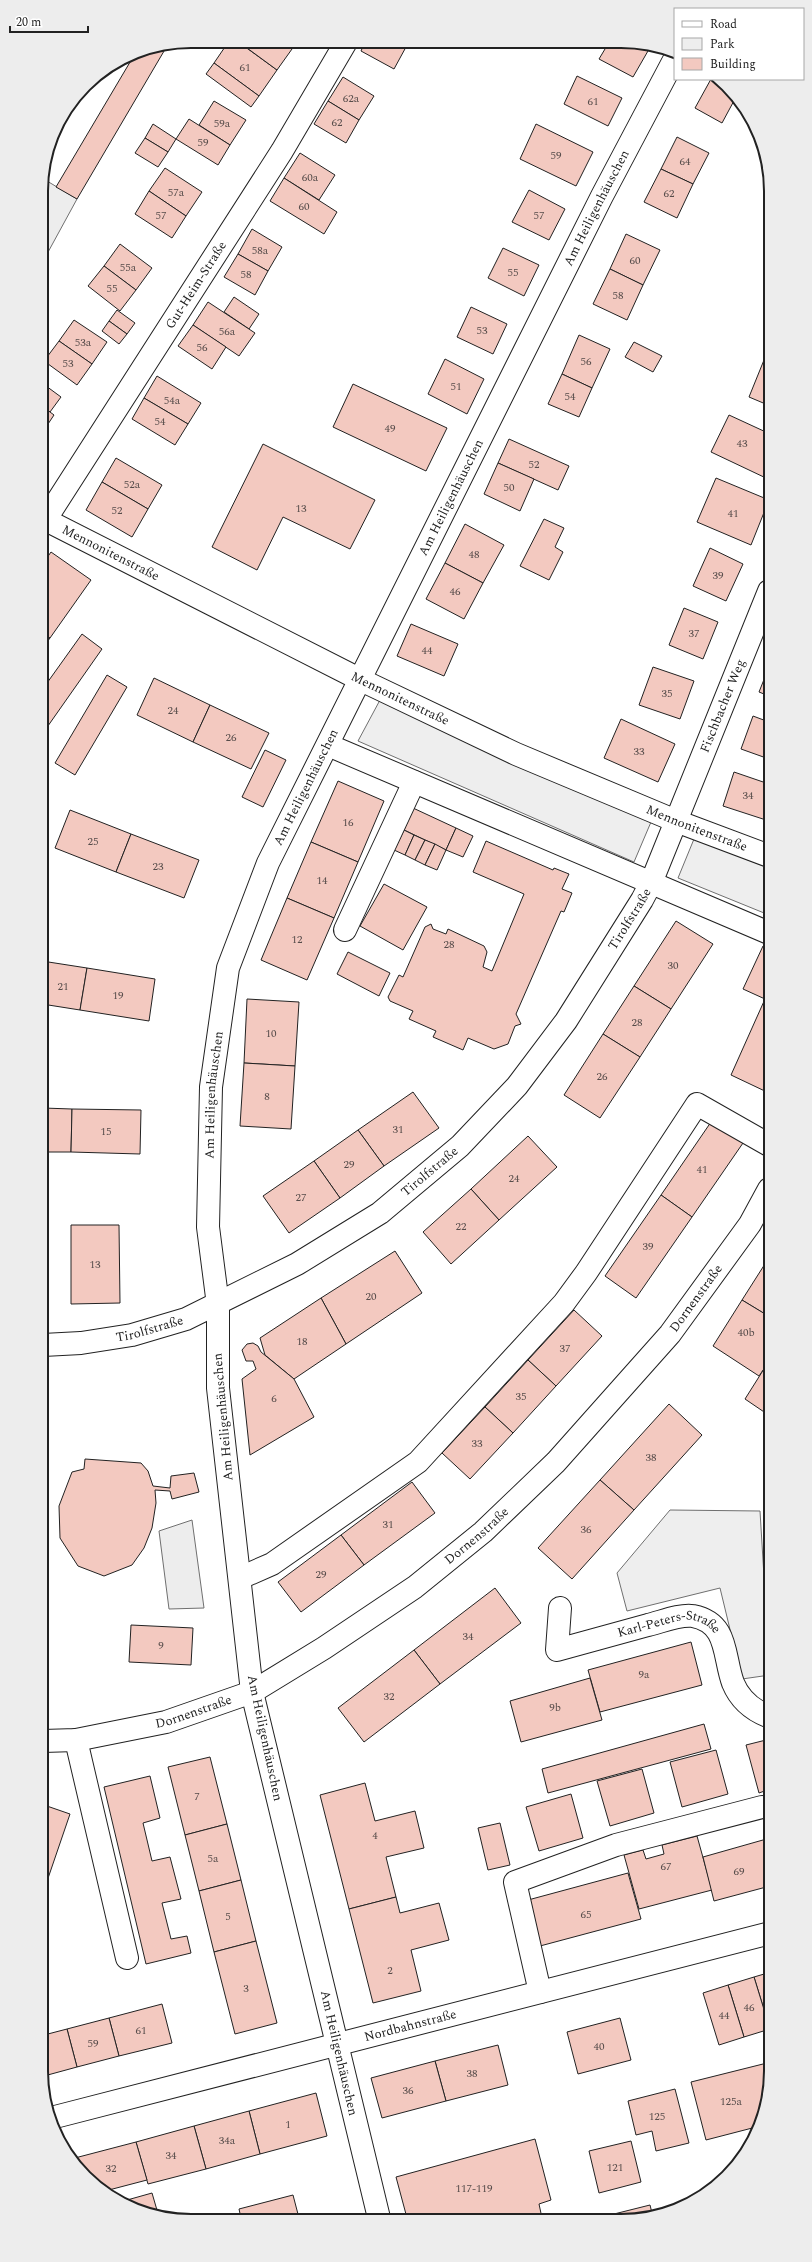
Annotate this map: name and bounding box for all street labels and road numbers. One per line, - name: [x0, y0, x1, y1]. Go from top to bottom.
- street label: Am Heiligenhäuschen: [558, 146, 635, 270]
- street label: Gut-Heim-Straße: [160, 237, 232, 333]
- street label: Am Heiligenhäuschen: [413, 435, 489, 559]
- street label: Mennonitenstraße: [58, 520, 163, 586]
- street label: Fischbacher Weg: [695, 656, 750, 756]
- street label: Mennonitenstraße: [347, 666, 453, 731]
- street label: Am Heiligenhäuschen: [268, 725, 344, 849]
- street label: Mennonitenstraße: [643, 800, 750, 857]
- street label: Tirolfstraße: [603, 885, 656, 954]
- street label: Am Heiligenhäuschen: [199, 1029, 229, 1159]
- street label: Tirolfstraße: [397, 1142, 463, 1201]
- street label: Dornenstraße: [664, 1260, 728, 1336]
- street label: Tirolfstraße: [114, 1310, 186, 1347]
- street label: Am Heiligenhäuschen: [207, 1352, 239, 1482]
- street label: Dornenstraße: [440, 1502, 513, 1569]
- street label: Karl-Peters-Straße: [613, 1627, 721, 1645]
- street label: Am Heiligenhäuschen: [242, 1673, 288, 1803]
- street label: Dornenstraße: [154, 1690, 235, 1734]
- street label: Am Heiligenhäuschen: [315, 1988, 363, 2118]
- street label: Nordbahnstraße: [362, 2004, 459, 2047]

